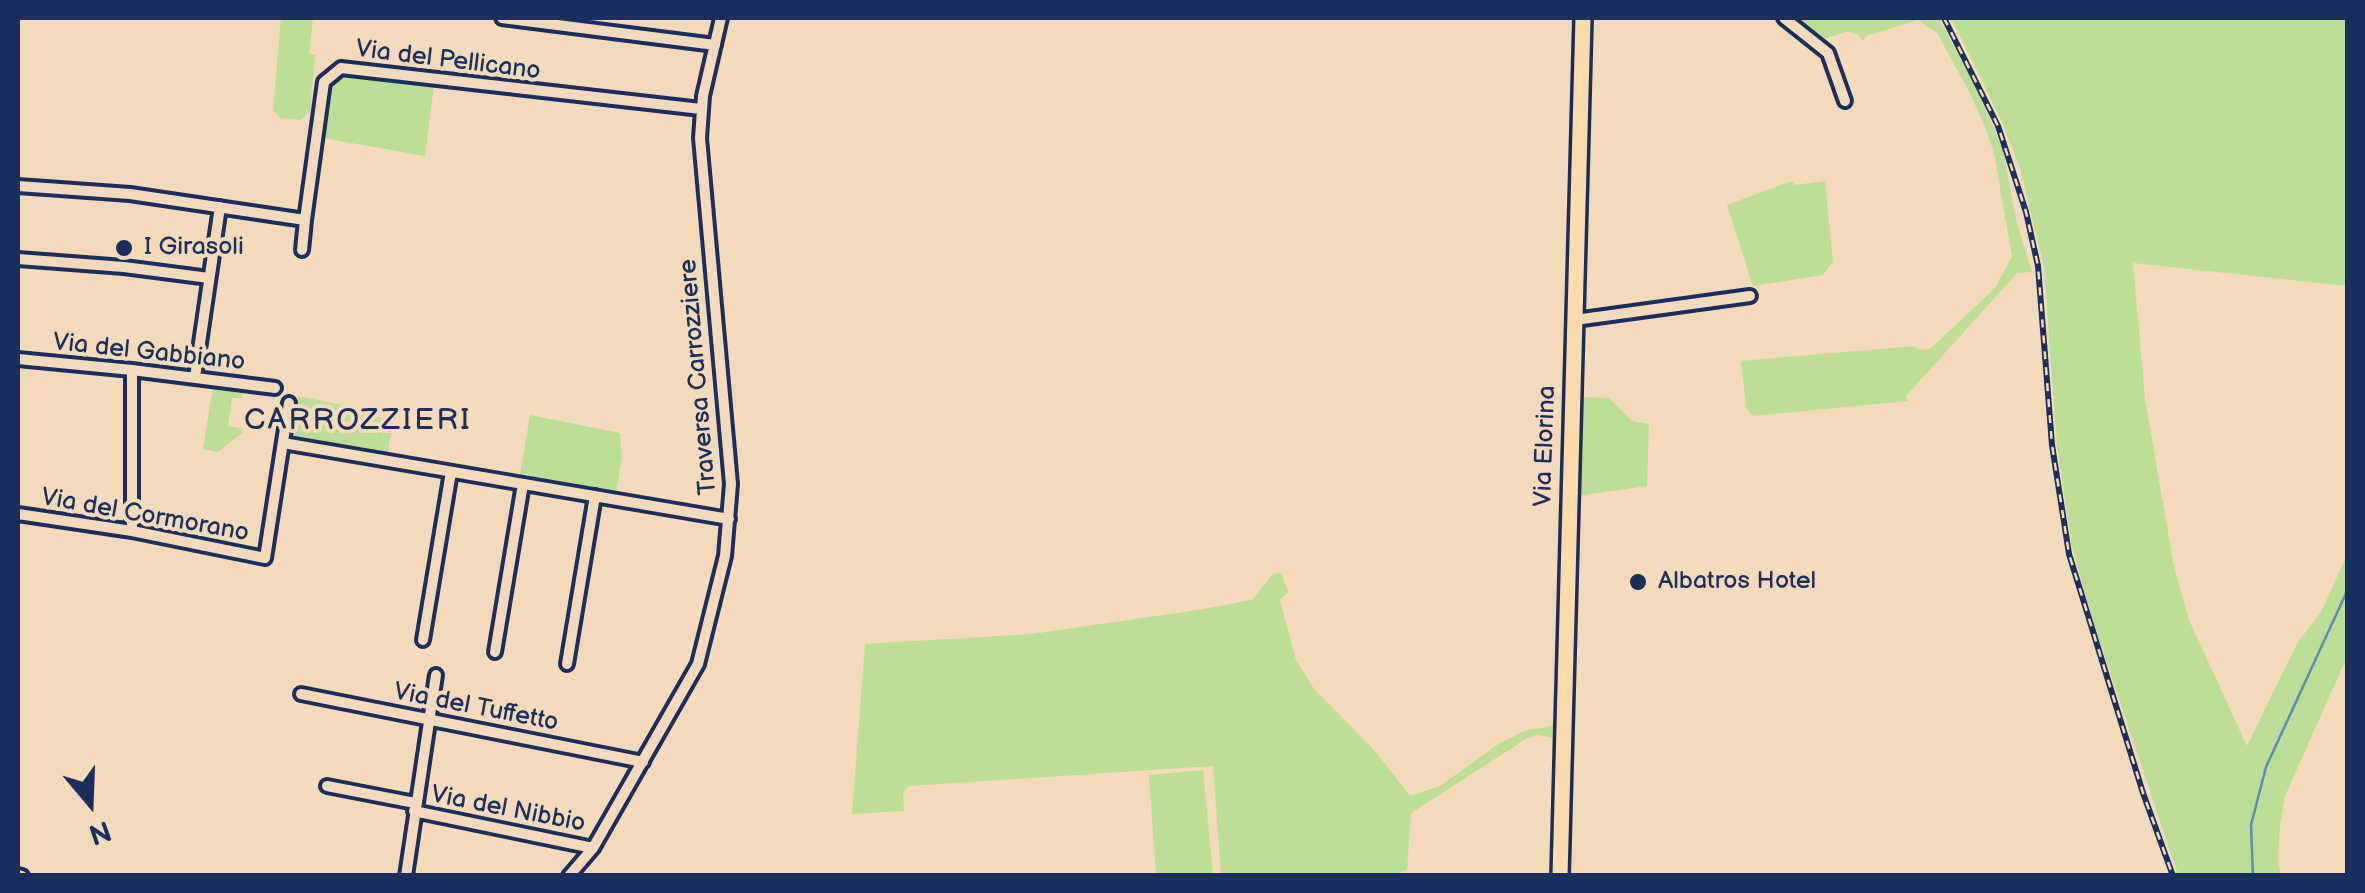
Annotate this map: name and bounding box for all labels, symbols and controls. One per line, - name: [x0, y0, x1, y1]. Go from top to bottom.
- street label: Via del Pellicano: [354, 35, 542, 87]
- place label: I Girasoli: [144, 233, 244, 263]
- marker: I Girasoli: [113, 237, 135, 259]
- street label: Traversa Carrozziere: [674, 258, 724, 496]
- street label: Via del Gabbiano: [51, 328, 247, 378]
- street label: Via Elorina: [1529, 385, 1563, 507]
- district label: CARROZZIERI: [244, 403, 472, 439]
- street label: Via del Cormorano: [39, 483, 251, 549]
- place label: Albatros Hotel: [1658, 567, 1816, 597]
- marker: Albatros Hotel: [1627, 571, 1649, 593]
- street label: Via del Tuffetto: [391, 677, 561, 739]
- north arrow: [40, 753, 140, 853]
- street label: Via del Nibbio: [428, 780, 588, 840]
- text: N: [85, 813, 115, 851]

